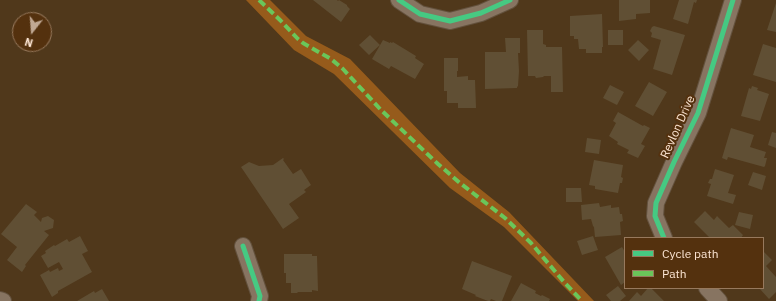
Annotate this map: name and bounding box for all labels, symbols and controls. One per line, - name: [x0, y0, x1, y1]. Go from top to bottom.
- north arrow: [12, 12, 52, 52]
- text: N: [23, 35, 35, 50]
- street label: Revlon Drive: [658, 93, 698, 161]
- legend: [624, 237, 764, 289]
- text: Cycle path: [662, 246, 719, 261]
- text: Path: [662, 266, 687, 281]

